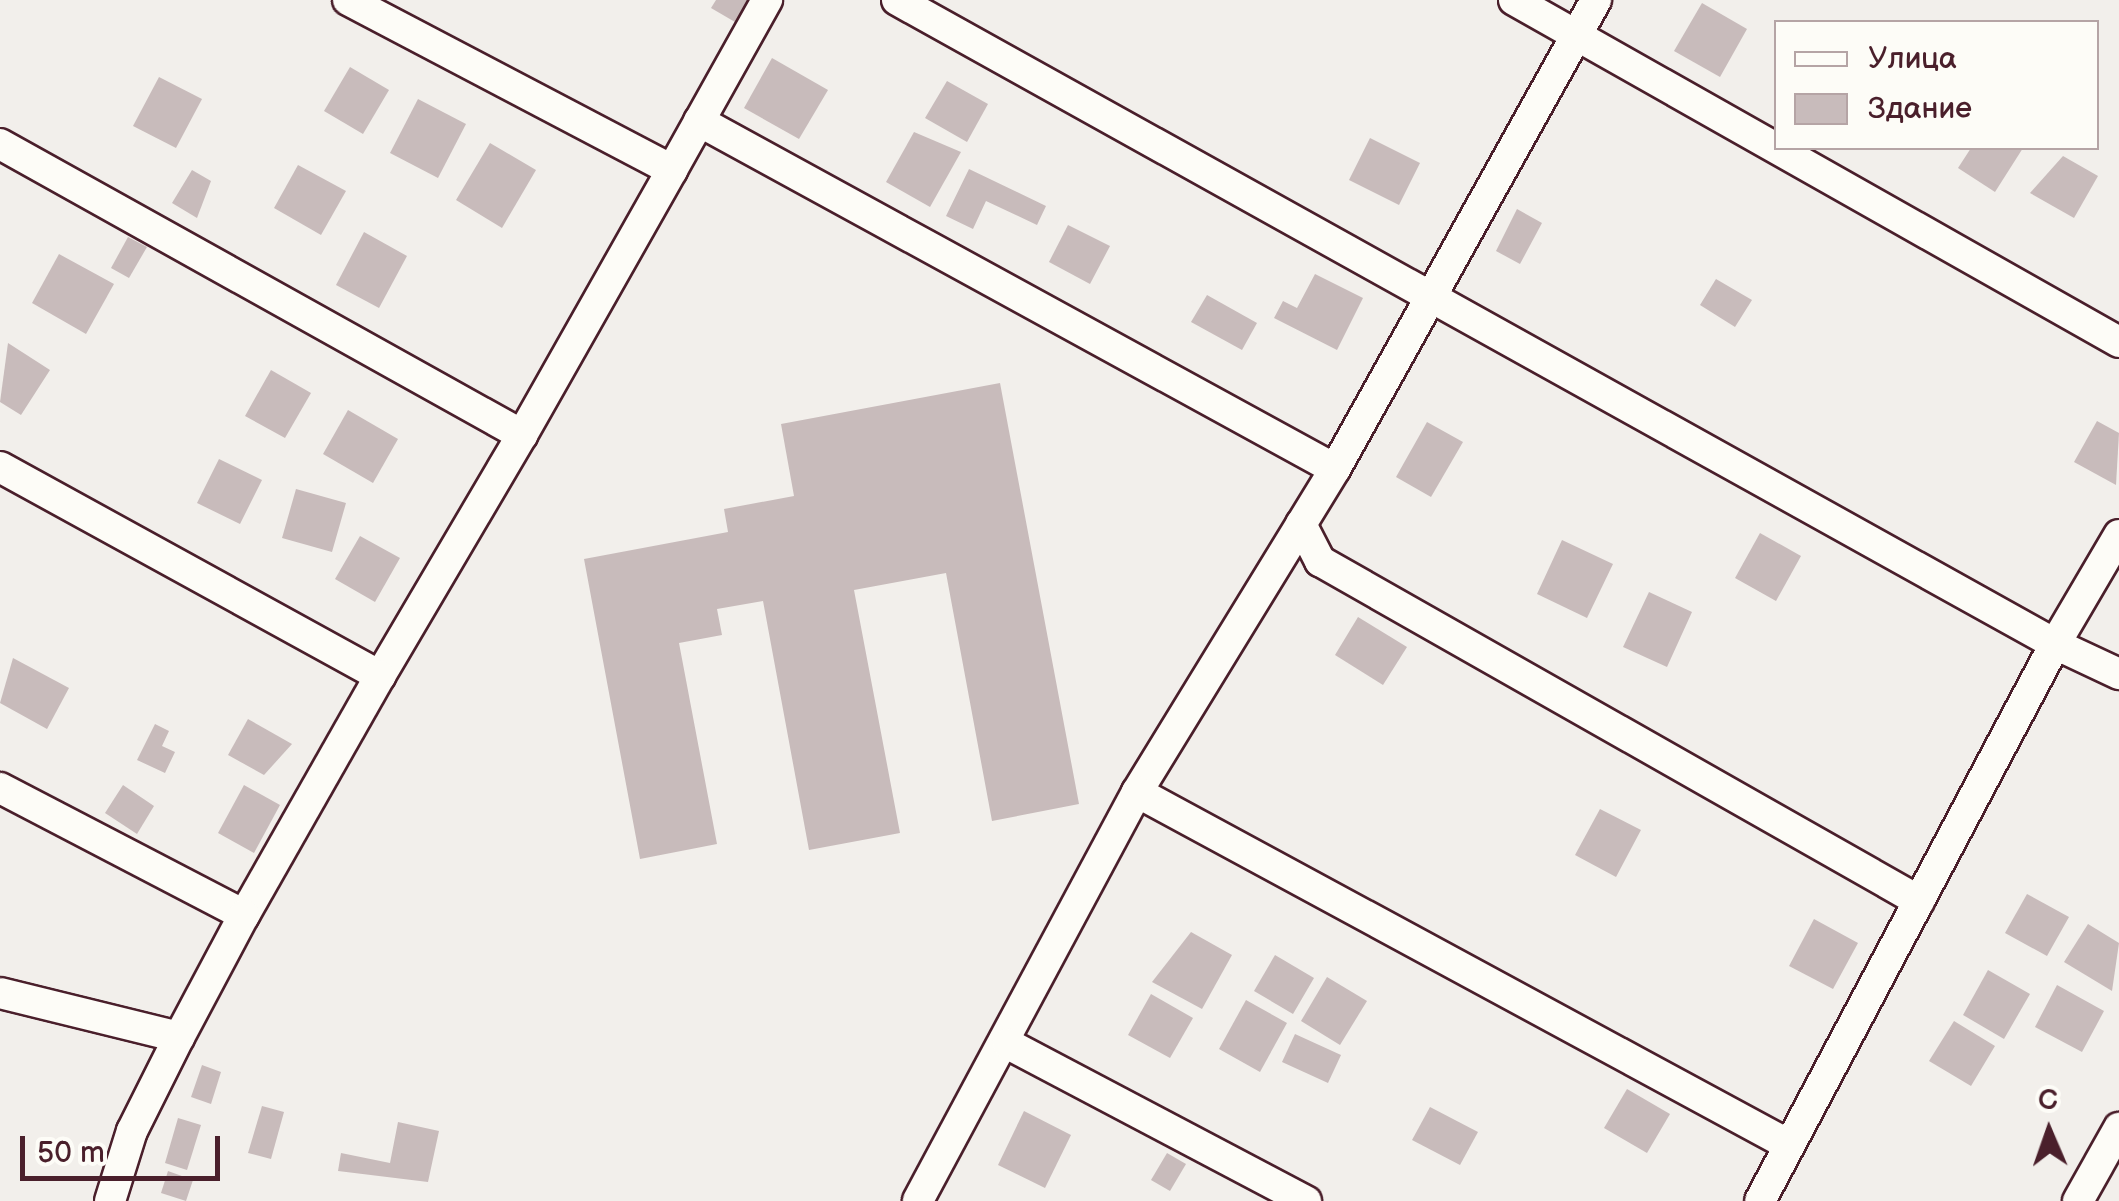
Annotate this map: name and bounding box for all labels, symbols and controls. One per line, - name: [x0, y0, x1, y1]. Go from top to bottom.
- legend: [1774, 20, 2099, 150]
- text: Улица: [1868, 41, 1957, 77]
- text: Здание: [1868, 91, 1972, 127]
- north arrow: [1999, 1081, 2099, 1181]
- text: С: [2038, 1084, 2058, 1117]
- scale bar: [25, 1116, 225, 1178]
- text: 50 m: [37, 1135, 105, 1171]

